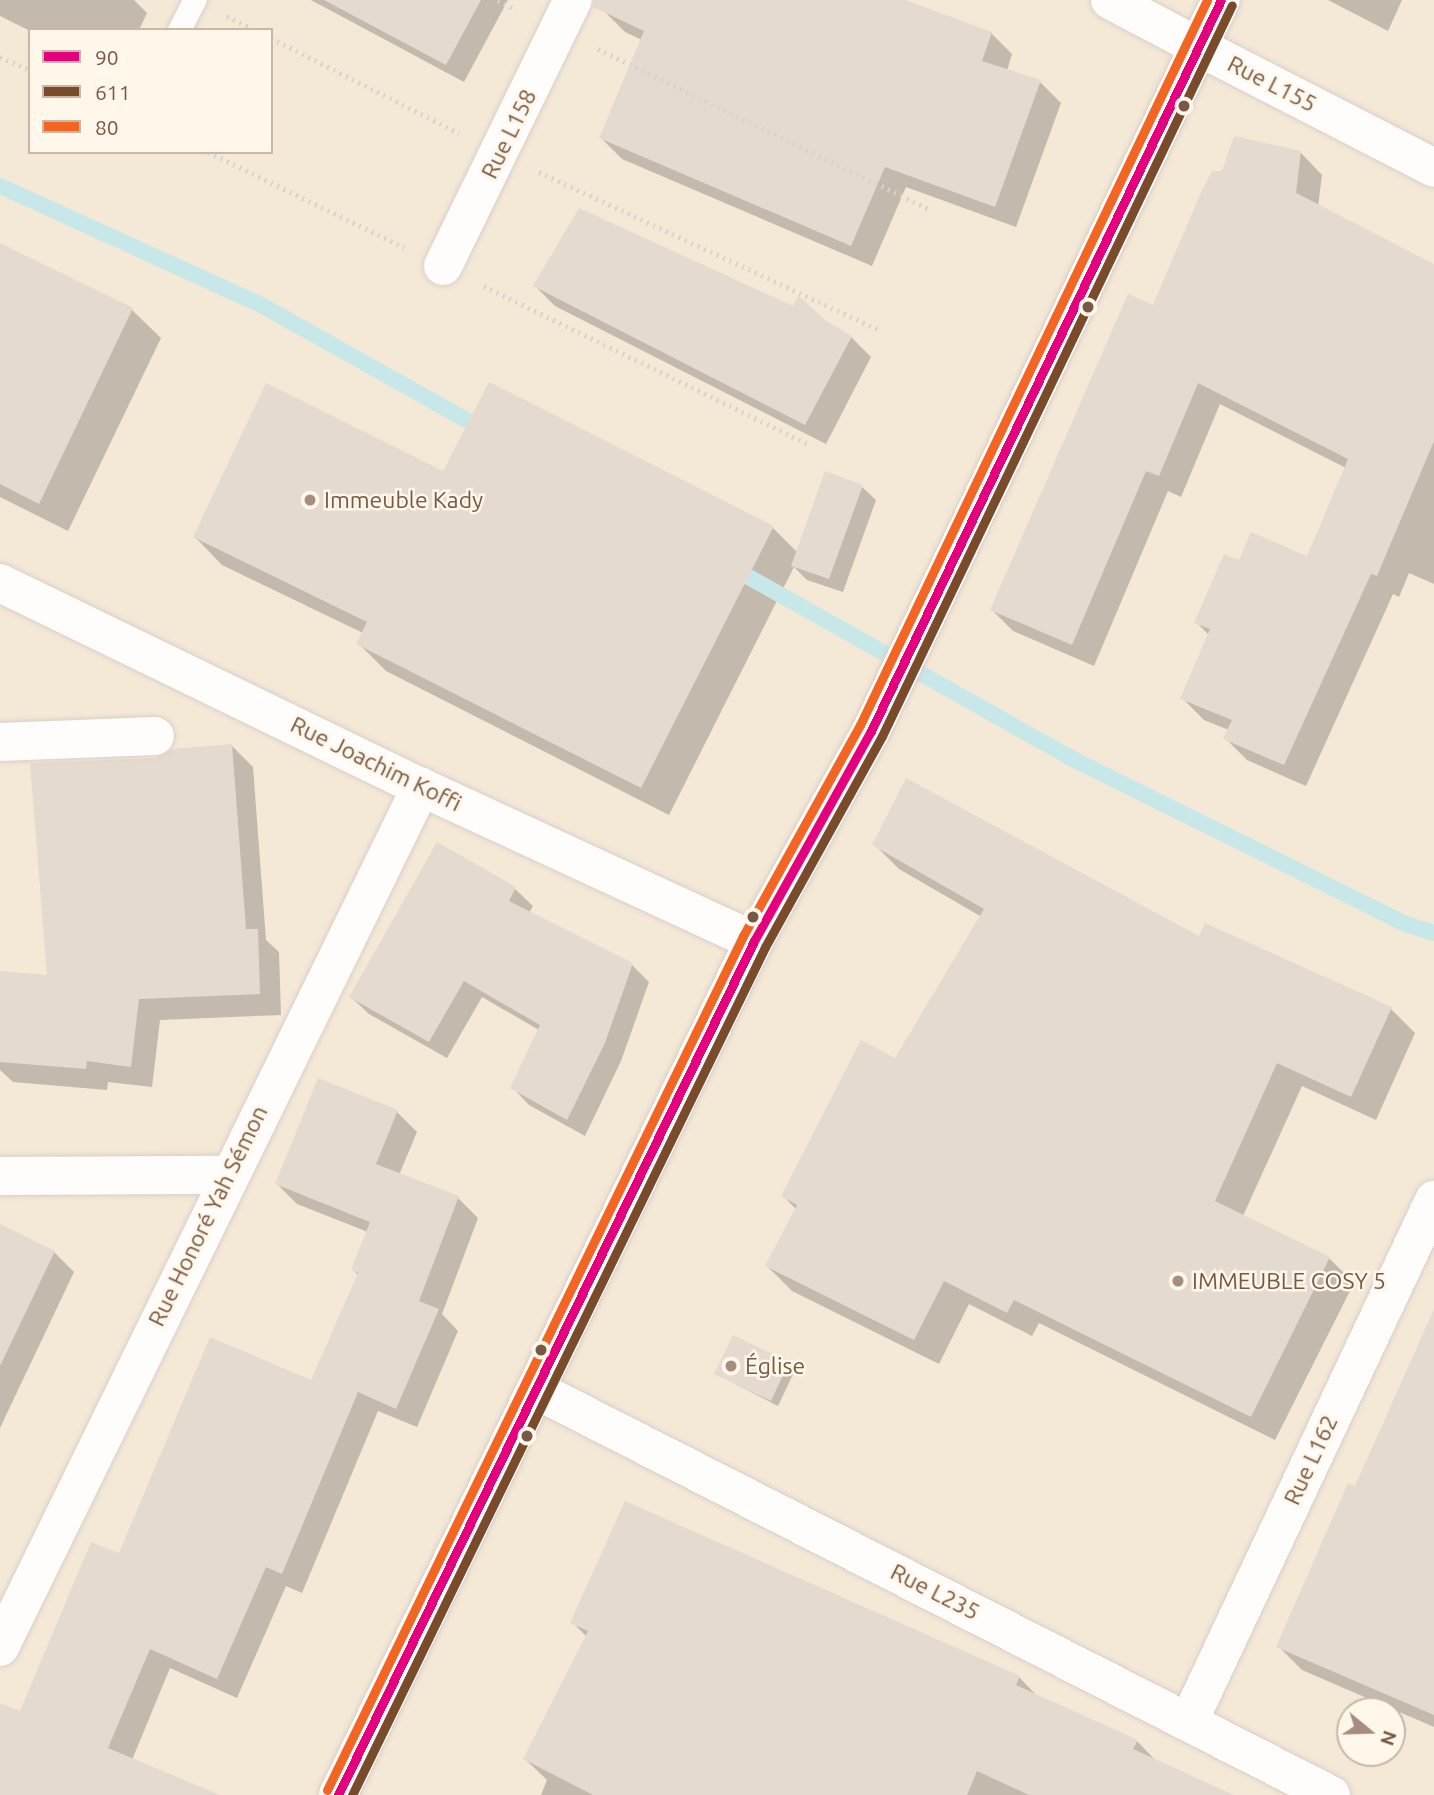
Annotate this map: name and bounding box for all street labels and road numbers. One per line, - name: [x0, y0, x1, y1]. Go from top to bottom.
- street label: Rue L155: [1223, 50, 1321, 118]
- street label: Rue L158: [476, 85, 542, 183]
- street label: Rue Joachim Koffi: [286, 711, 466, 817]
- street label: Rue Honoré Yah Sémon: [143, 1101, 273, 1331]
- street label: Rue L162: [1278, 1411, 1344, 1509]
- street label: Rue L235: [886, 1558, 984, 1626]

